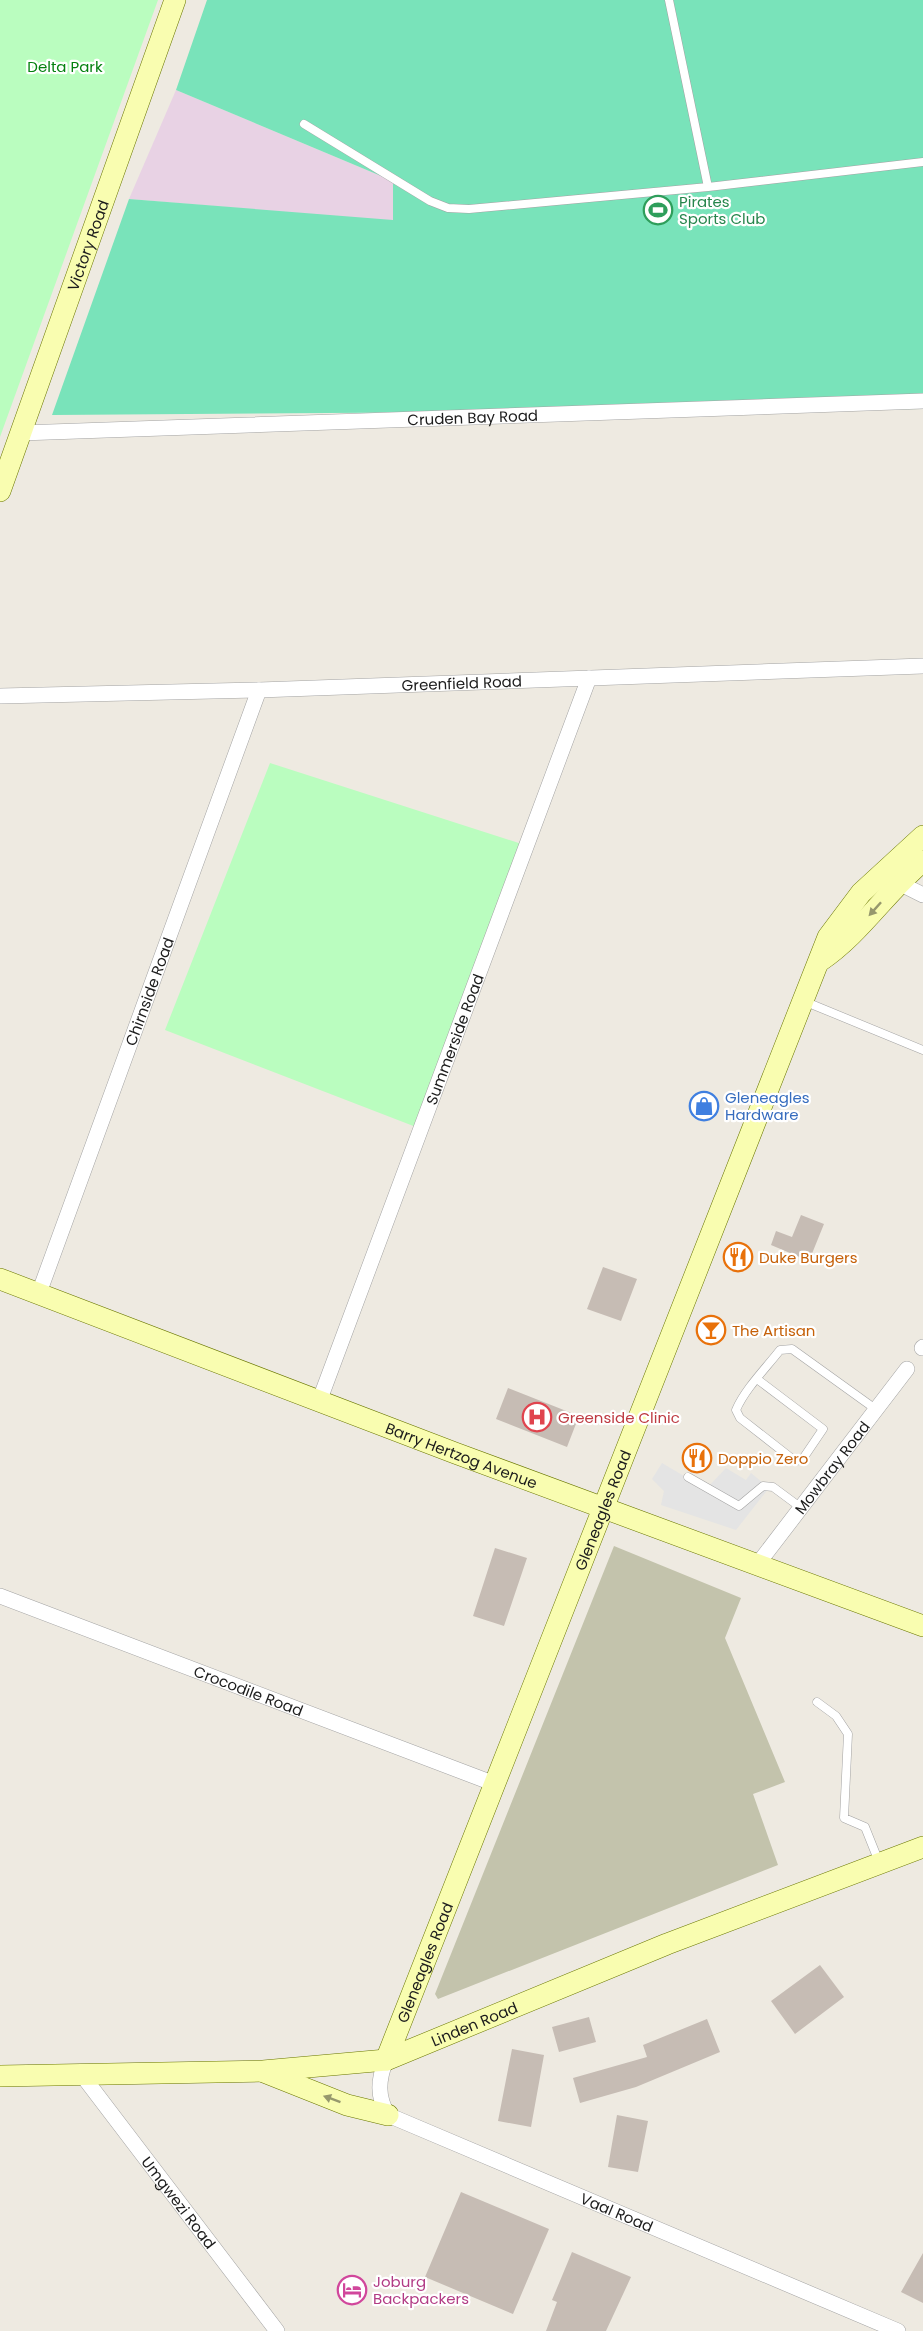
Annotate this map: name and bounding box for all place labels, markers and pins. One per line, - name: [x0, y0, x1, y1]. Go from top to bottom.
- place label: Pirates Sports Club: [679, 191, 765, 229]
- sports icon: Pirates Sports Club: [642, 194, 674, 226]
- place label: Gleneagles Hardware: [725, 1087, 810, 1125]
- shop icon: Gleneagles Hardware: [688, 1090, 720, 1122]
- restaurant icon: Duke Burgers: [722, 1241, 754, 1273]
- place label: Duke Burgers: [759, 1247, 858, 1268]
- bar icon: The Artisan: [695, 1314, 727, 1346]
- place label: The Artisan: [732, 1320, 815, 1341]
- hospital icon: Greenside Clinic: [521, 1401, 553, 1433]
- place label: Greenside Clinic: [558, 1407, 680, 1428]
- restaurant icon: Doppio Zero: [681, 1442, 713, 1474]
- place label: Doppio Zero: [718, 1448, 808, 1469]
- place label: Joburg Backpackers: [373, 2271, 469, 2309]
- hotel icon: Joburg Backpackers: [336, 2274, 368, 2306]

